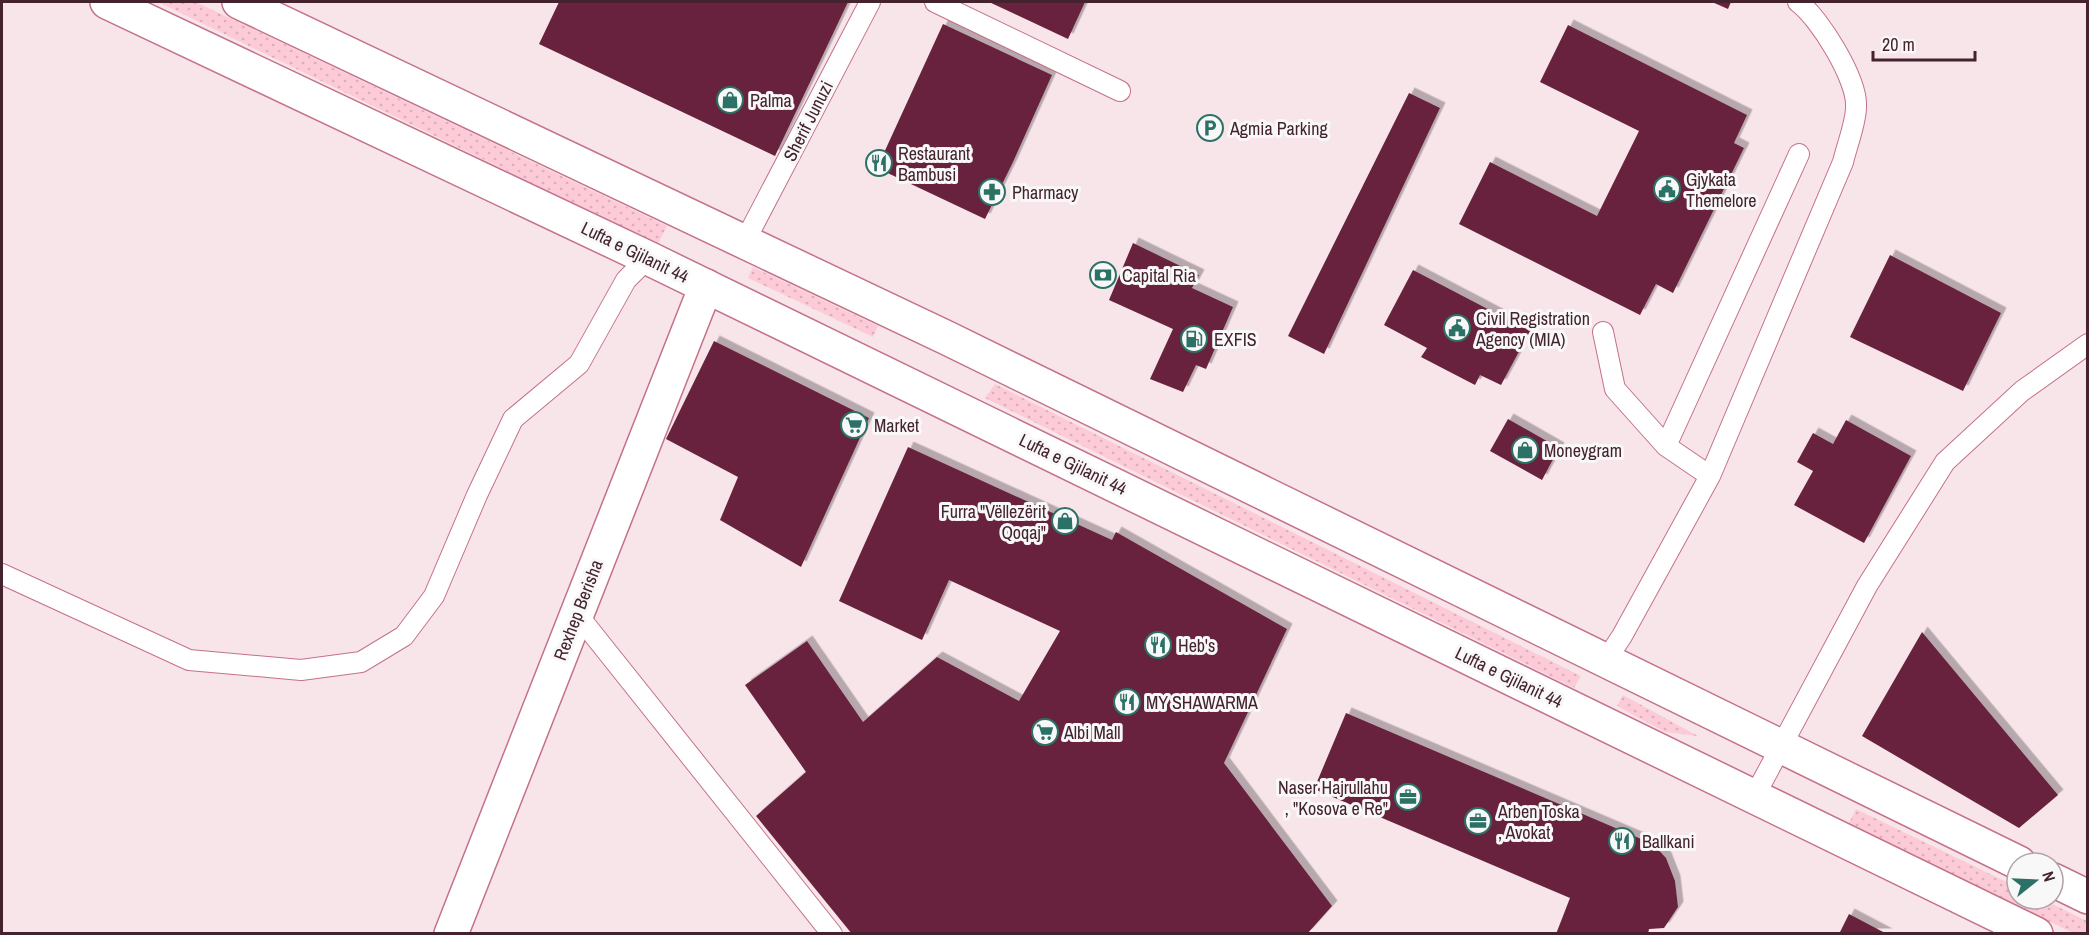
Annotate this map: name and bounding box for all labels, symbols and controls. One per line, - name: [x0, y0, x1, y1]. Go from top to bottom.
- scale bar: [1873, 24, 1975, 62]
- text: 20 m: [1882, 32, 1915, 57]
- street label: Sherif Junuzi: [777, 77, 839, 165]
- shop icon: Palma: [715, 85, 745, 115]
- place label: Palma: [750, 88, 792, 113]
- parking icon: Agmia Parking: [1195, 113, 1225, 143]
- place label: Agmia Parking: [1229, 116, 1328, 141]
- place label: Restaurant Bambusi: [898, 141, 970, 187]
- restaurant icon: Restaurant Bambusi: [864, 148, 894, 178]
- place label: Gjykata Themelore: [1686, 167, 1757, 213]
- public building icon: Gjykata Themelore: [1652, 174, 1682, 204]
- pharmacy icon: Pharmacy: [977, 177, 1007, 207]
- place label: Pharmacy: [1012, 180, 1079, 205]
- street label: Lufta e Gjilanit 44: [577, 215, 693, 289]
- bank icon: Capital Ria: [1088, 260, 1118, 290]
- place label: Capital Ria: [1122, 263, 1196, 288]
- place label: Civil Registration Agency (MIA): [1475, 306, 1590, 352]
- public building icon: Civil Registration Agency (MIA): [1442, 313, 1472, 343]
- fuel station icon: EXFIS: [1179, 324, 1209, 354]
- place label: EXFIS: [1214, 327, 1257, 352]
- supermarket icon: Market: [839, 410, 869, 440]
- place label: Market: [874, 413, 919, 438]
- street label: Lufta e Gjilanit 44: [1015, 427, 1131, 501]
- shop icon: Moneygram: [1510, 435, 1540, 465]
- place label: Moneygram: [1544, 438, 1622, 463]
- place label: Furra "Vëllezërit Qoqaj": [941, 499, 1046, 545]
- shop icon: Furra "Vëllezërit Qoqaj": [1050, 506, 1080, 536]
- street label: Rexhep Berisha: [547, 556, 609, 664]
- restaurant icon: Heb's: [1143, 630, 1173, 660]
- place label: Heb's: [1178, 633, 1215, 658]
- street label: Lufta e Gjilanit 44: [1451, 640, 1567, 714]
- restaurant icon: MY SHAWARMA: [1112, 687, 1142, 717]
- place label: MY SHAWARMA: [1146, 690, 1258, 715]
- supermarket icon: Albi Mall: [1030, 717, 1060, 747]
- place label: Albi Mall: [1063, 720, 1121, 745]
- place label: Naser Hajrullahu , "Kosova e Re": [1278, 775, 1388, 821]
- office icon: Naser Hajrullahu , "Kosova e Re": [1393, 782, 1423, 812]
- place label: Arben Toska , Avokat: [1497, 799, 1580, 845]
- office icon: Arben Toska , Avokat: [1463, 806, 1493, 836]
- restaurant icon: Ballkani: [1607, 826, 1637, 856]
- place label: Ballkani: [1642, 829, 1695, 854]
- north arrow: [2005, 851, 2065, 911]
- text: N: [2037, 868, 2061, 884]

